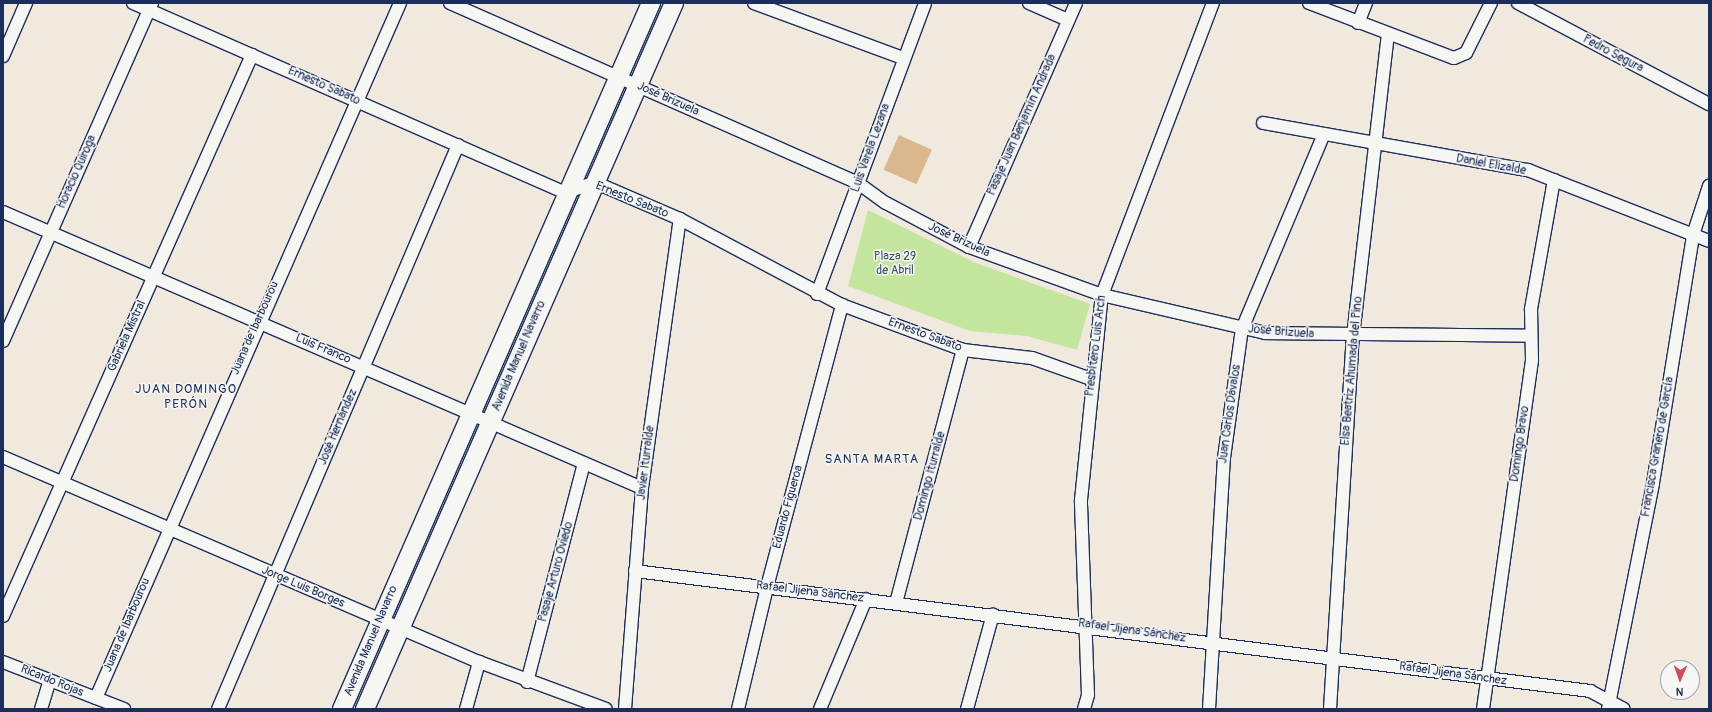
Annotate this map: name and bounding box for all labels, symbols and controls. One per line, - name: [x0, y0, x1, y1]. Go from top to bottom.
- street label: Pedro Segura: [1580, 32, 1646, 76]
- street label: Pasaje Juan Benjamín Andrada: [984, 52, 1060, 198]
- street label: Ernesto Sabato: [286, 64, 362, 108]
- street label: José Brizuela: [635, 79, 701, 119]
- street label: Luis Varela Lezana: [848, 102, 894, 194]
- street label: Horacio Quiroga: [54, 133, 100, 211]
- street label: Daniel Elizalde: [1455, 152, 1527, 178]
- street label: Ernesto Sabato: [593, 179, 671, 221]
- street label: José Brizuela: [926, 219, 992, 261]
- park label: Plaza 29 de Abril: [874, 250, 916, 278]
- street label: Juana de Ibarbourou: [228, 279, 282, 377]
- street label: Presbítero Luis Arch: [1083, 295, 1109, 397]
- street label: Elsa Beatriz Ahumada del Pino: [1338, 296, 1366, 446]
- street label: Gabriela Mistral: [105, 298, 149, 374]
- street label: Avenida Manuel Navarro: [489, 299, 549, 413]
- street label: Ernesto Sabato: [886, 315, 964, 355]
- street label: José Brizuela: [1247, 322, 1315, 342]
- street label: Luis Franco: [293, 331, 353, 367]
- street label: Juan Carlos Dávalos: [1216, 364, 1244, 464]
- street label: Francisca Granero de García: [1639, 376, 1677, 518]
- district label: JUAN DOMINGO PERÓN: [135, 382, 237, 413]
- street label: José Hernández: [316, 387, 360, 467]
- street label: Domingo Bravo: [1508, 405, 1532, 483]
- street label: Javier Iturralde: [634, 425, 658, 501]
- street label: Domingo Iturralde: [911, 430, 949, 522]
- district label: SANTA MARTA: [825, 451, 919, 467]
- street label: Eduardo Figueroa: [770, 464, 806, 550]
- street label: Pasaje Arturo Oviedo: [536, 520, 576, 624]
- street label: Jorge Luis Borges: [259, 563, 347, 611]
- street label: Juana de Ibarbourou: [101, 576, 153, 674]
- street label: Rafael Jijena Sánchez: [755, 578, 865, 606]
- street label: Avenida Manuel Navarro: [341, 584, 401, 698]
- street label: Rafael Jijena Sánchez: [1077, 616, 1187, 646]
- street label: Rafael Jijena Sánchez: [1398, 659, 1508, 689]
- north arrow: [1660, 660, 1700, 700]
- street label: Ricardo Rojas: [18, 662, 86, 700]
- text: N: [1676, 685, 1684, 698]

